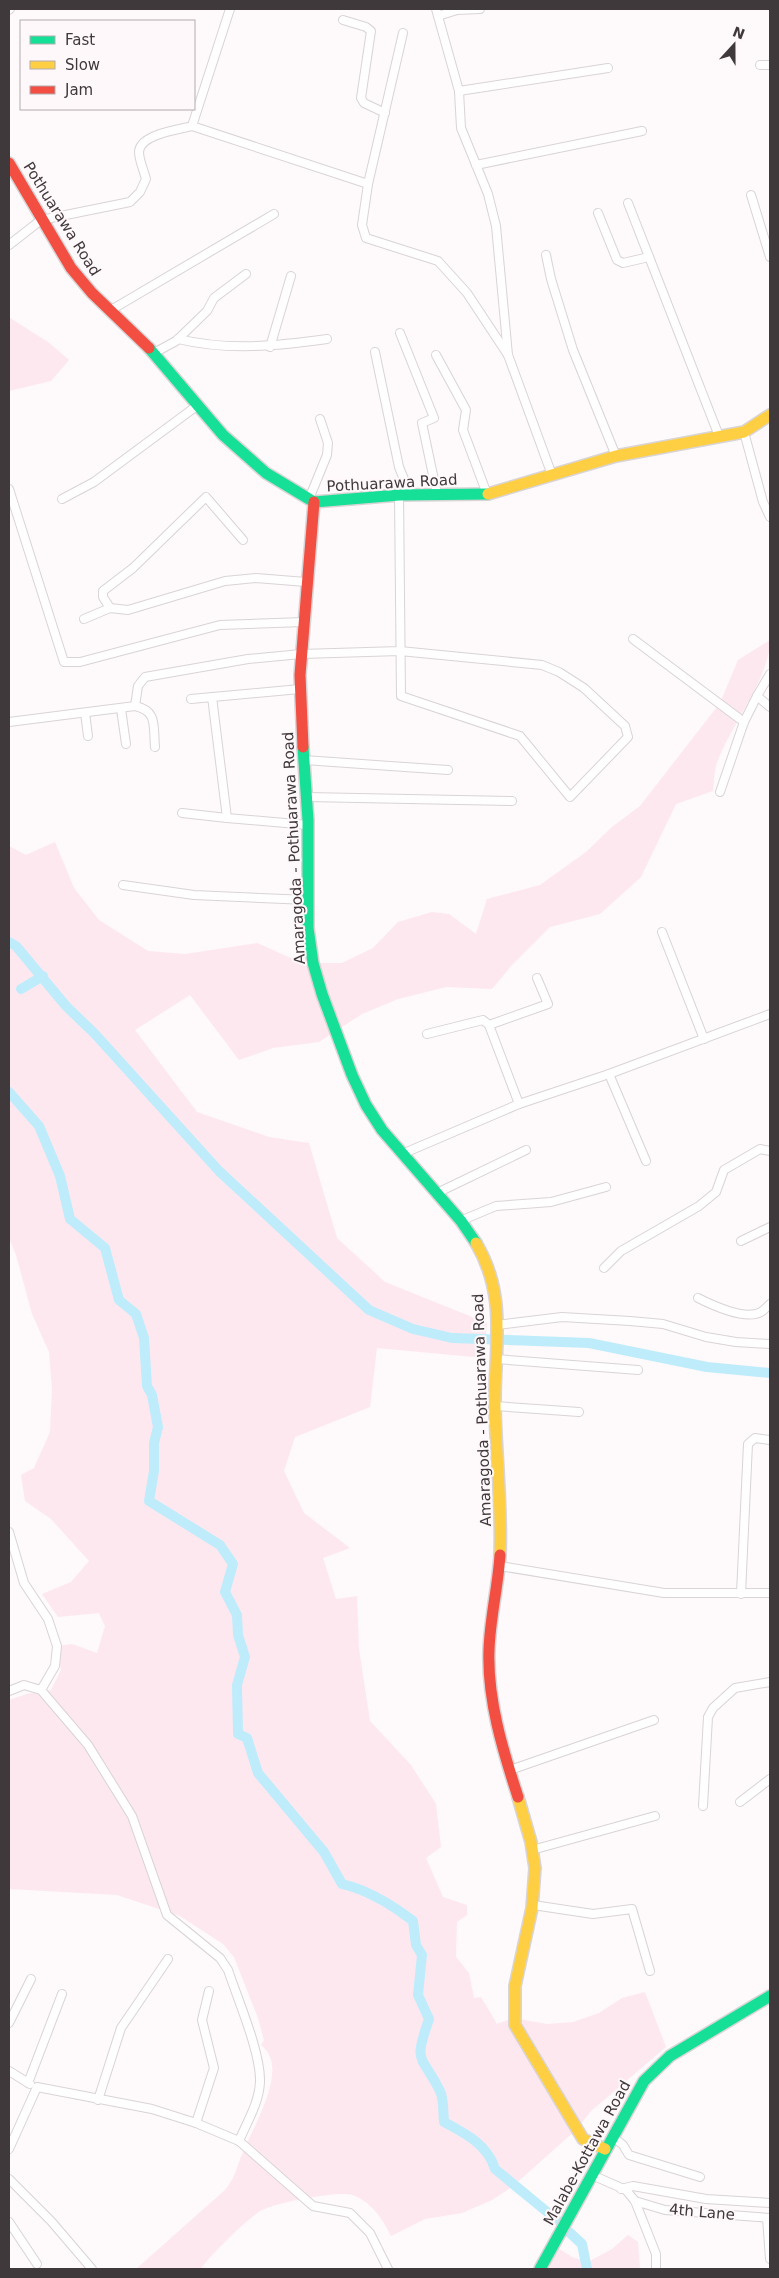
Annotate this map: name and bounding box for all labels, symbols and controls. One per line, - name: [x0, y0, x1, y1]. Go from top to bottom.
- legend: [20, 20, 195, 110]
- north arrow: [709, 20, 759, 70]
- text: N: [730, 23, 747, 42]
- text: Fast: [65, 31, 95, 49]
- text: Slow: [65, 56, 100, 74]
- text: Jam: [64, 81, 93, 99]
- street label: Pothuarawa Road: [20, 159, 104, 279]
- street label: Pothuarawa Road: [326, 471, 458, 495]
- street label: Amaragoda - Pothuarawa Road: [279, 731, 309, 965]
- street label: Amaragoda - Pothuarawa Road: [469, 1293, 495, 1527]
- street label: Malabe-Kottawa Road: [540, 2077, 634, 2229]
- street label: 4th Lane: [668, 2200, 736, 2224]

